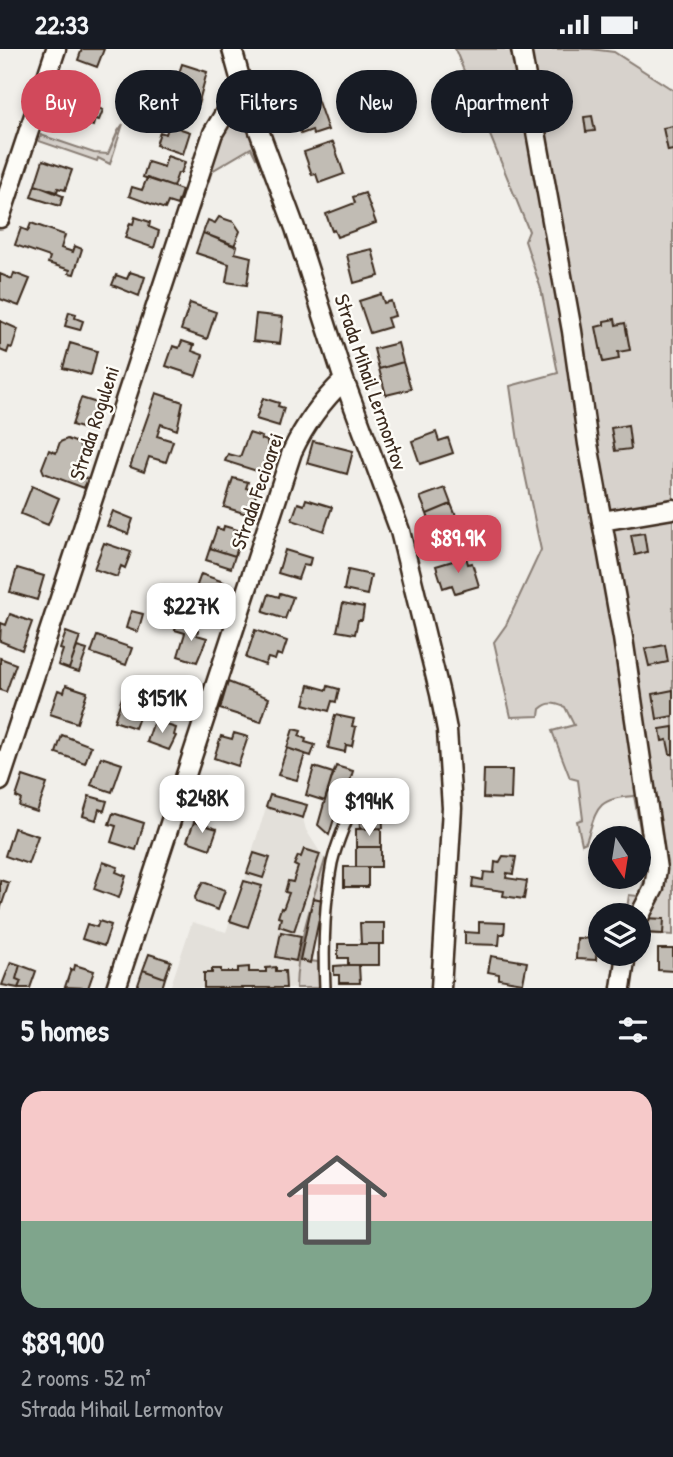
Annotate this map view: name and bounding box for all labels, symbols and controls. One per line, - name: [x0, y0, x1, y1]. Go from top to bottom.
- text: 22:33: [35, 7, 89, 42]
- chip: Buy: [21, 70, 101, 133]
- chip: Rent: [115, 70, 202, 133]
- chip: Filters: [216, 70, 322, 133]
- chip: New: [336, 70, 417, 133]
- chip: Apartment: [431, 70, 573, 133]
- street label: Strada Mihail Lermontov: [327, 290, 415, 474]
- street label: Strada Roguleni: [62, 362, 126, 484]
- street label: Strada Fecioarei: [224, 429, 290, 553]
- pin: $89.9K: [401, 515, 515, 575]
- text: $89.9K: [430, 522, 486, 553]
- pin: $227K: [142, 583, 240, 643]
- text: $227K: [163, 590, 219, 621]
- pin: $151K: [113, 675, 211, 735]
- text: $151K: [137, 682, 187, 713]
- pin: $248K: [153, 775, 251, 835]
- pin: $194K: [320, 779, 418, 838]
- text: $248K: [175, 782, 229, 813]
- text: $194K: [344, 785, 394, 816]
- north arrow: [588, 826, 651, 889]
- map controls: [588, 826, 651, 966]
- button: layers: [588, 903, 651, 966]
- text: 5 homes: [21, 1010, 109, 1050]
- icon: filters: [614, 1011, 652, 1049]
- icon: home: [274, 1137, 400, 1263]
- text: $89,900: [21, 1322, 104, 1362]
- text: 2 rooms · 52 m²: [21, 1362, 151, 1393]
- text: Strada Mihail Lermontov: [21, 1393, 223, 1424]

